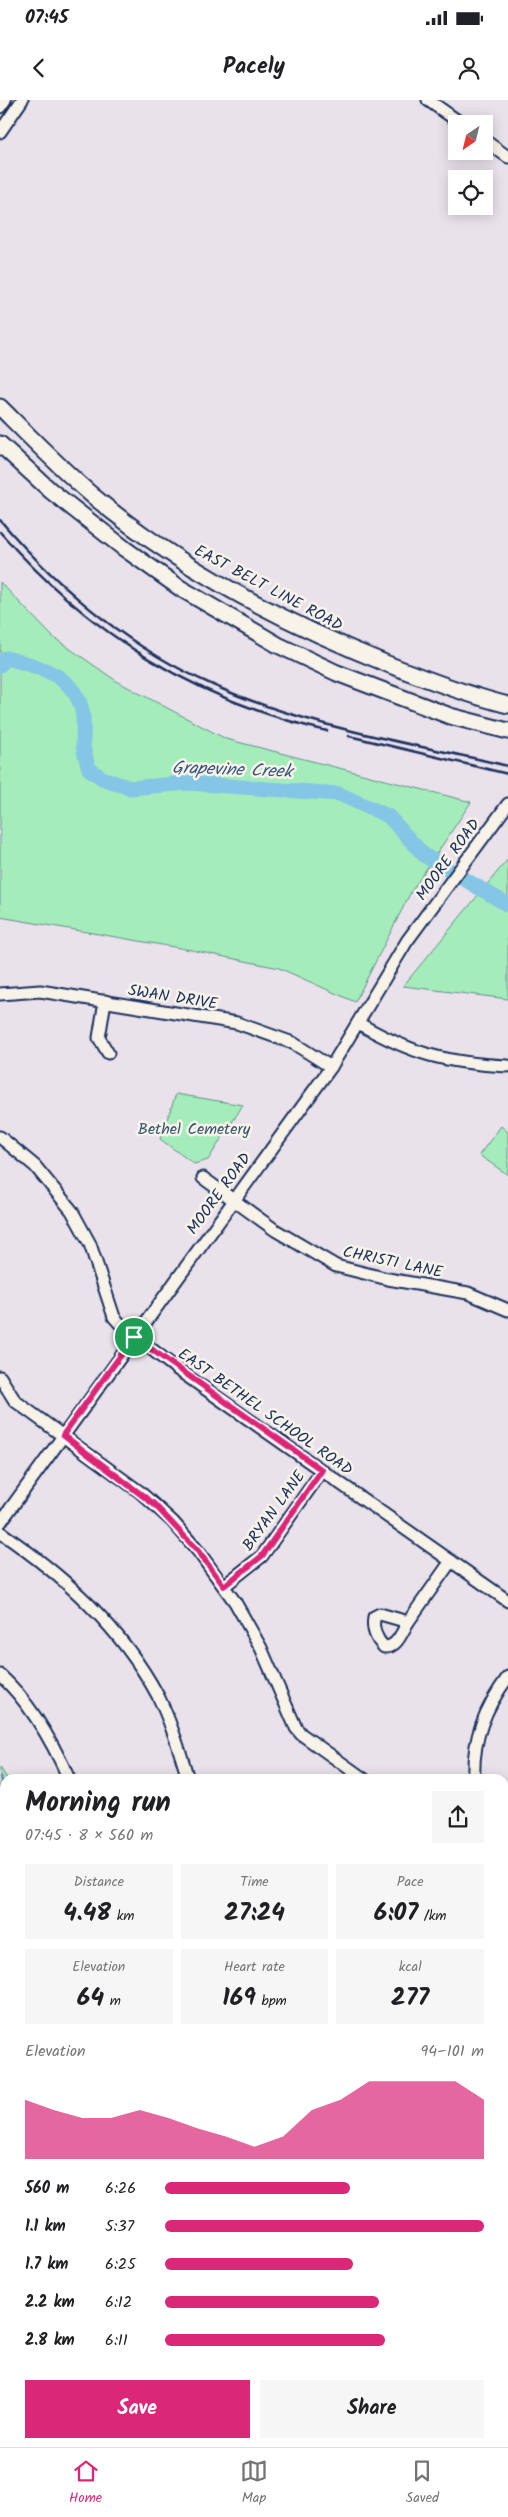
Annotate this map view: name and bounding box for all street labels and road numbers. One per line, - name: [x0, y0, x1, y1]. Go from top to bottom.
- street label: EAST BELT LINE ROAD: [189, 538, 347, 638]
- street label: MOORE ROAD: [410, 813, 487, 906]
- street label: SWAN DRIVE: [126, 978, 220, 1017]
- street label: MOORE ROAD: [181, 1147, 258, 1240]
- street label: CHRISTI LANE: [340, 1240, 446, 1285]
- street label: EAST BETHEL SCHOOL ROAD: [172, 1342, 358, 1482]
- street label: BRYAN LANE: [236, 1465, 312, 1556]

